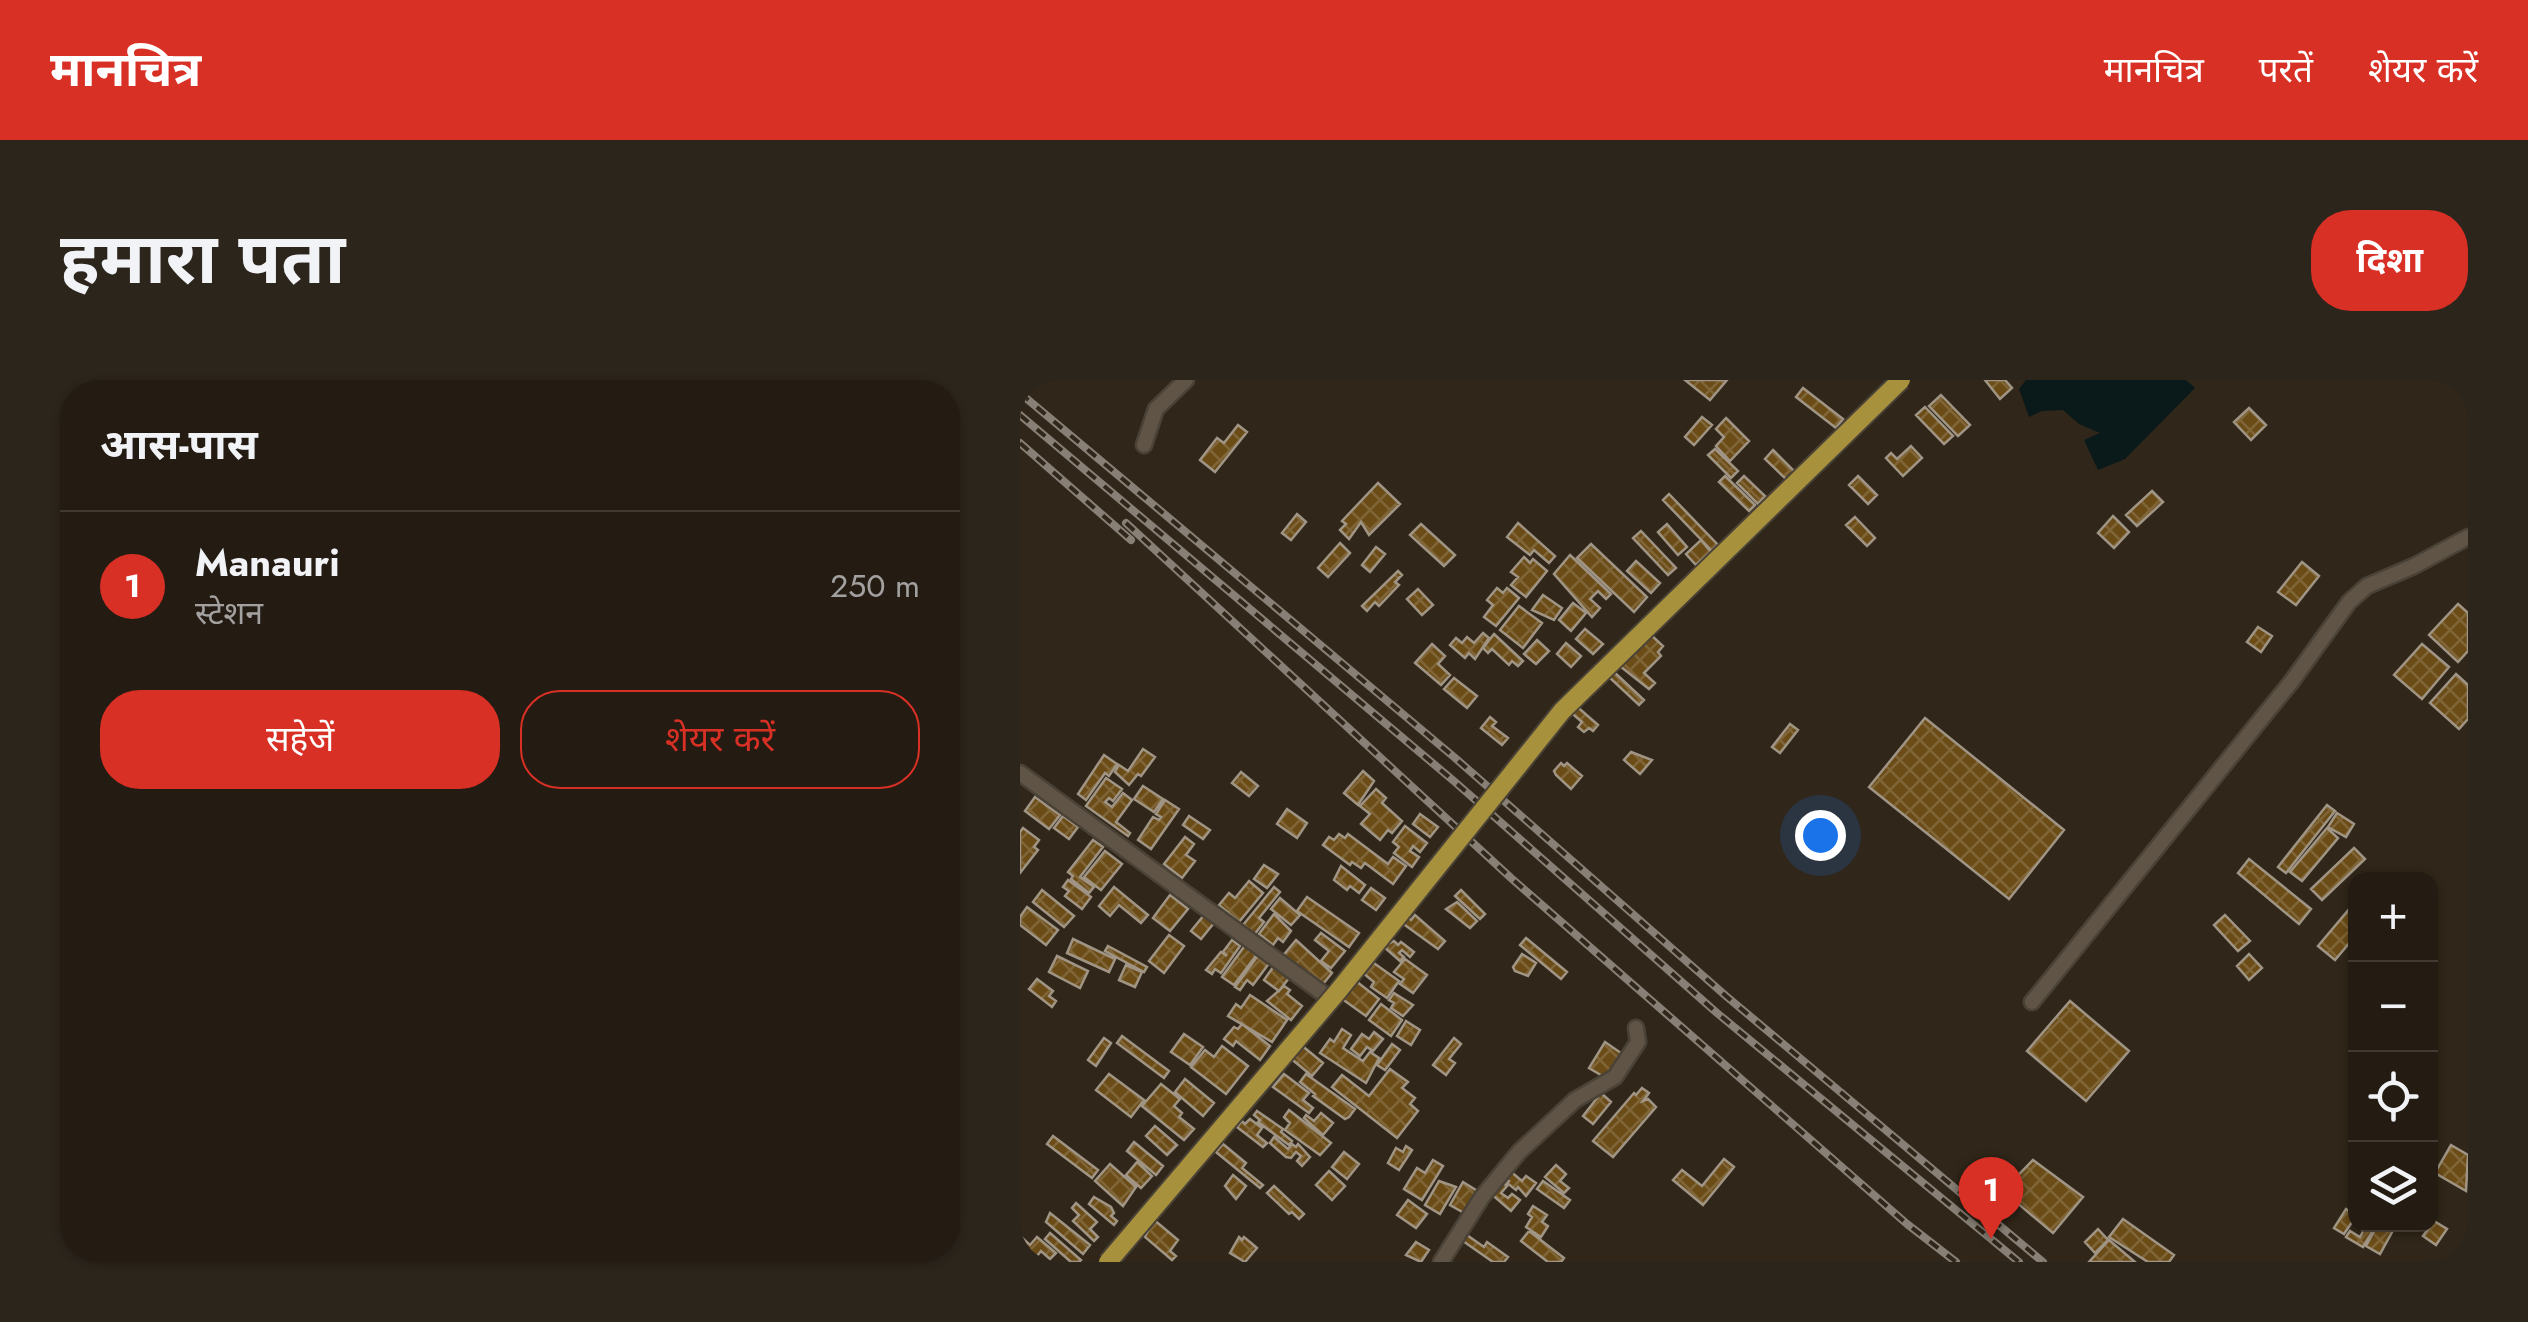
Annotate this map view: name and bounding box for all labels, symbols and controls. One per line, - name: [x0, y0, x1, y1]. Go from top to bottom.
- text: मानचित्र: [50, 35, 201, 104]
- text: मानचित्र: [2104, 45, 2204, 95]
- text: परतें: [2259, 45, 2313, 95]
- text: शेयर करें: [2368, 45, 2478, 95]
- text: हमारा पता: [60, 208, 345, 309]
- button: दिशा: [2311, 210, 2468, 311]
- text: आस-पास: [100, 414, 258, 475]
- text: Manauri: [195, 535, 340, 590]
- text: 1: [124, 563, 141, 609]
- text: 250 m: [830, 563, 920, 609]
- text: स्टेशन: [195, 590, 263, 636]
- button: सहेजें: [100, 690, 500, 789]
- button: शेयर करें: [520, 690, 920, 789]
- your location: [1795, 810, 1846, 861]
- map controls: [2348, 872, 2438, 1232]
- button: +: [2348, 872, 2438, 962]
- button: −: [2348, 962, 2438, 1052]
- button: locate: [2348, 1052, 2438, 1142]
- button: layers: [2348, 1142, 2438, 1232]
- pin: 1: [1958, 1156, 2024, 1239]

